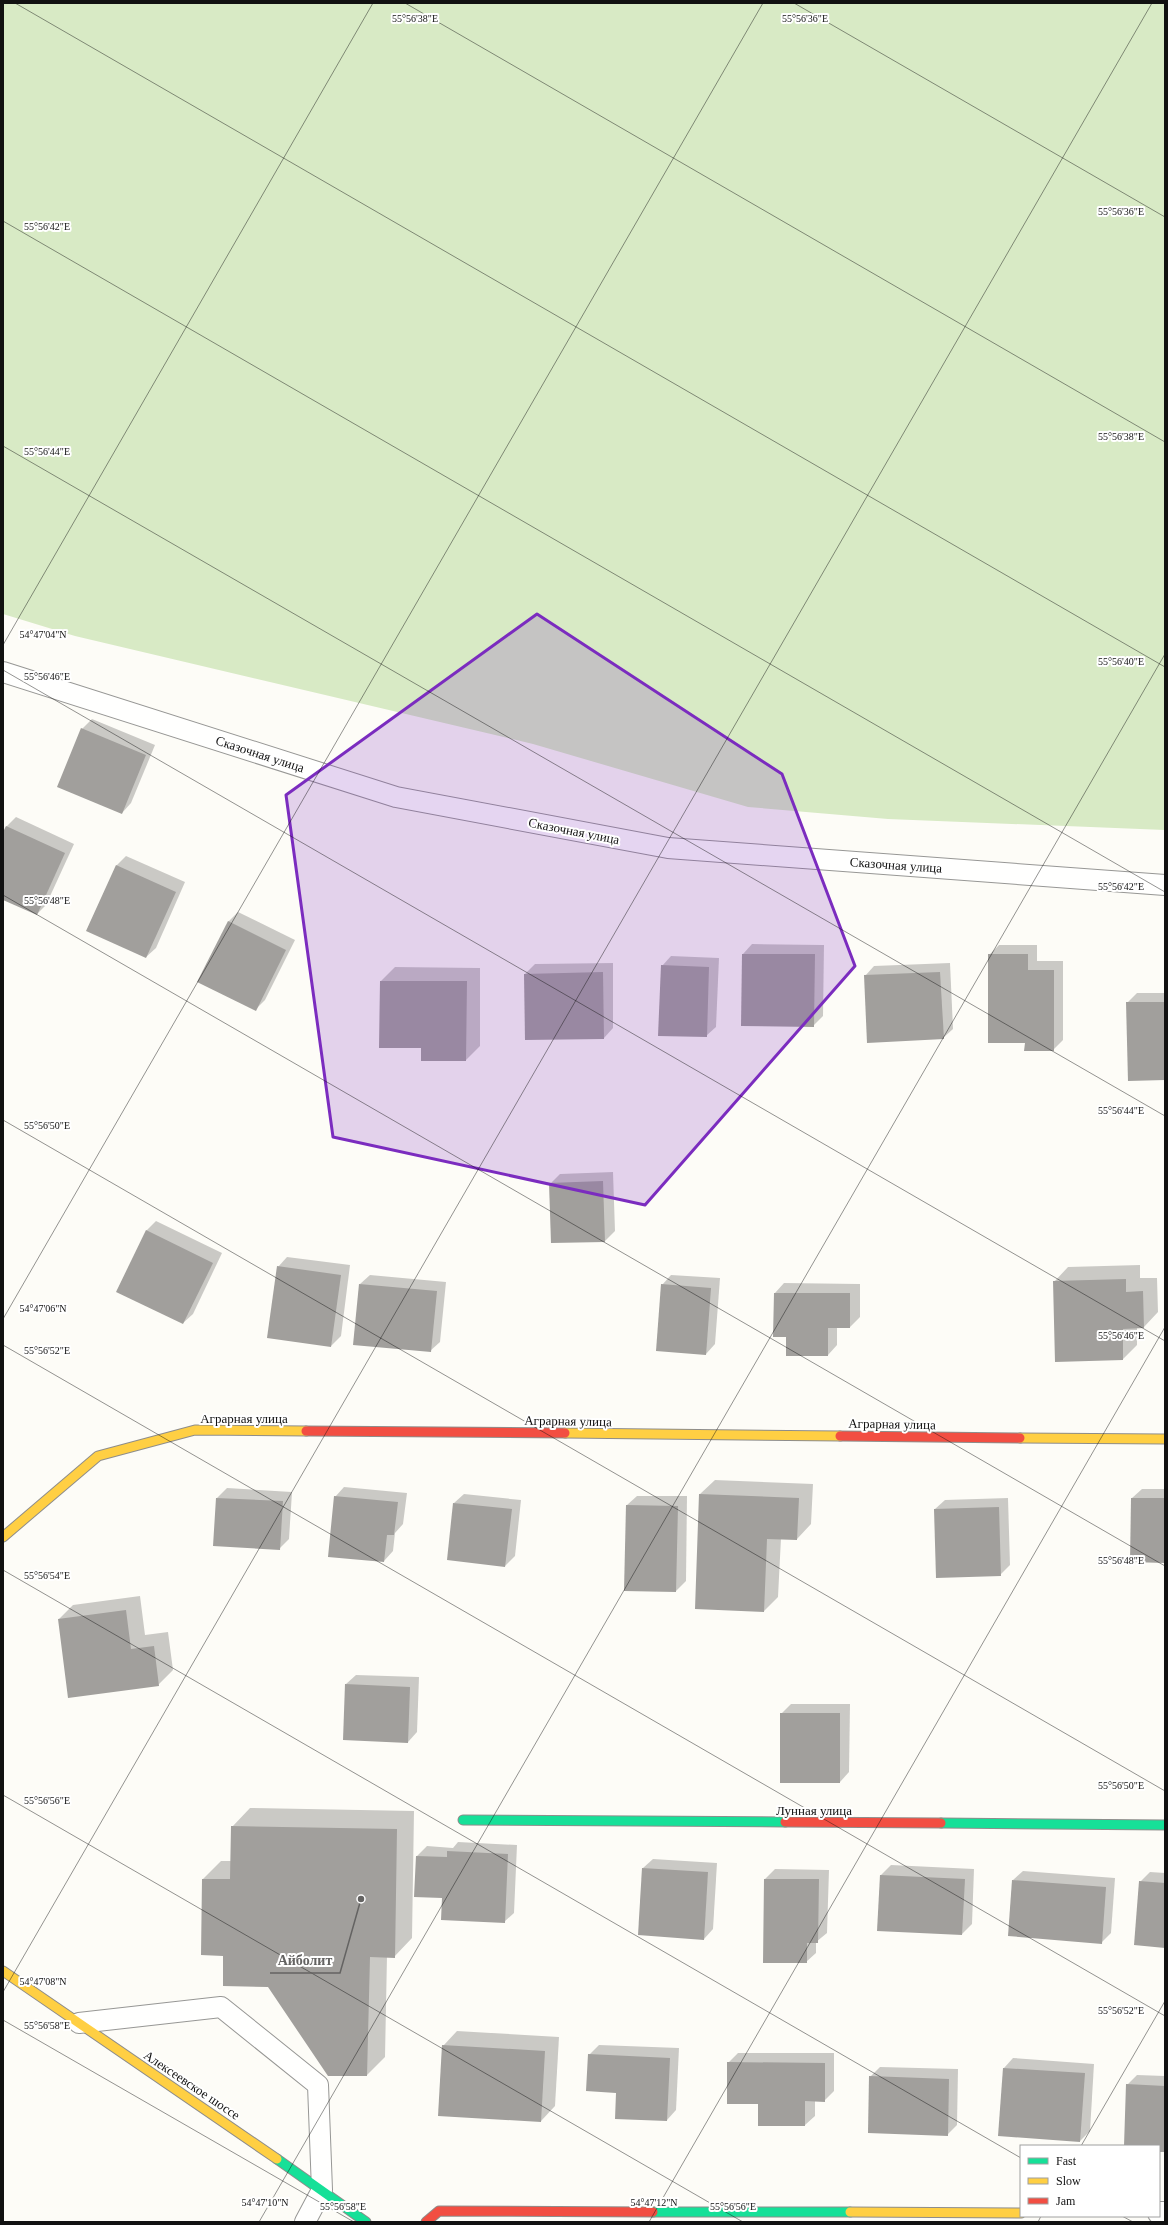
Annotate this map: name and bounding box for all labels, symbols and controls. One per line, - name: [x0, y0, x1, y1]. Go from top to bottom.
- text: 55°56'38"E: [392, 13, 438, 24]
- text: 55°56'36"E: [782, 13, 828, 24]
- text: 55°56'36"E: [1098, 206, 1144, 217]
- text: 55°56'42"E: [24, 221, 70, 232]
- text: 55°56'38"E: [1098, 431, 1144, 442]
- text: 55°56'44"E: [24, 446, 70, 457]
- text: 54°47'04"N: [19, 629, 67, 640]
- text: 55°56'40"E: [1098, 656, 1144, 667]
- text: 55°56'46"E: [24, 671, 70, 682]
- street label: Сказочная улица: [214, 733, 306, 775]
- street label: Сказочная улица: [527, 815, 621, 847]
- street label: Сказочная улица: [849, 854, 943, 876]
- text: 55°56'42"E: [1098, 881, 1144, 892]
- text: 55°56'48"E: [24, 895, 70, 906]
- text: 55°56'44"E: [1098, 1105, 1144, 1116]
- text: 55°56'50"E: [24, 1120, 70, 1131]
- text: 54°47'06"N: [19, 1303, 67, 1314]
- text: 55°56'46"E: [1098, 1330, 1144, 1341]
- text: 55°56'52"E: [24, 1345, 70, 1356]
- street label: Аграрная улица: [200, 1411, 288, 1426]
- street label: Аграрная улица: [524, 1413, 612, 1429]
- street label: Аграрная улица: [848, 1416, 936, 1432]
- text: 55°56'48"E: [1098, 1555, 1144, 1566]
- text: 55°56'54"E: [24, 1570, 70, 1581]
- text: 55°56'50"E: [1098, 1780, 1144, 1791]
- text: 55°56'56"E: [24, 1795, 70, 1806]
- street label: Лунная улица: [776, 1803, 852, 1818]
- callout: Айболит: [270, 1947, 340, 1973]
- text: Айболит: [278, 1953, 332, 1968]
- text: 54°47'08"N: [19, 1976, 67, 1987]
- text: 55°56'52"E: [1098, 2005, 1144, 2016]
- text: 55°56'58"E: [24, 2020, 70, 2031]
- street label: Алексеевское шоссе: [141, 2047, 243, 2123]
- legend: [1020, 2145, 1160, 2217]
- text: Fast: [1056, 2154, 1077, 2168]
- text: Slow: [1056, 2174, 1081, 2188]
- text: Jam: [1056, 2194, 1076, 2208]
- text: 54°47'10"N: [241, 2197, 289, 2208]
- text: 54°47'12"N: [630, 2197, 678, 2208]
- text: 55°56'58"E: [320, 2201, 366, 2212]
- text: 55°56'56"E: [710, 2201, 756, 2212]

